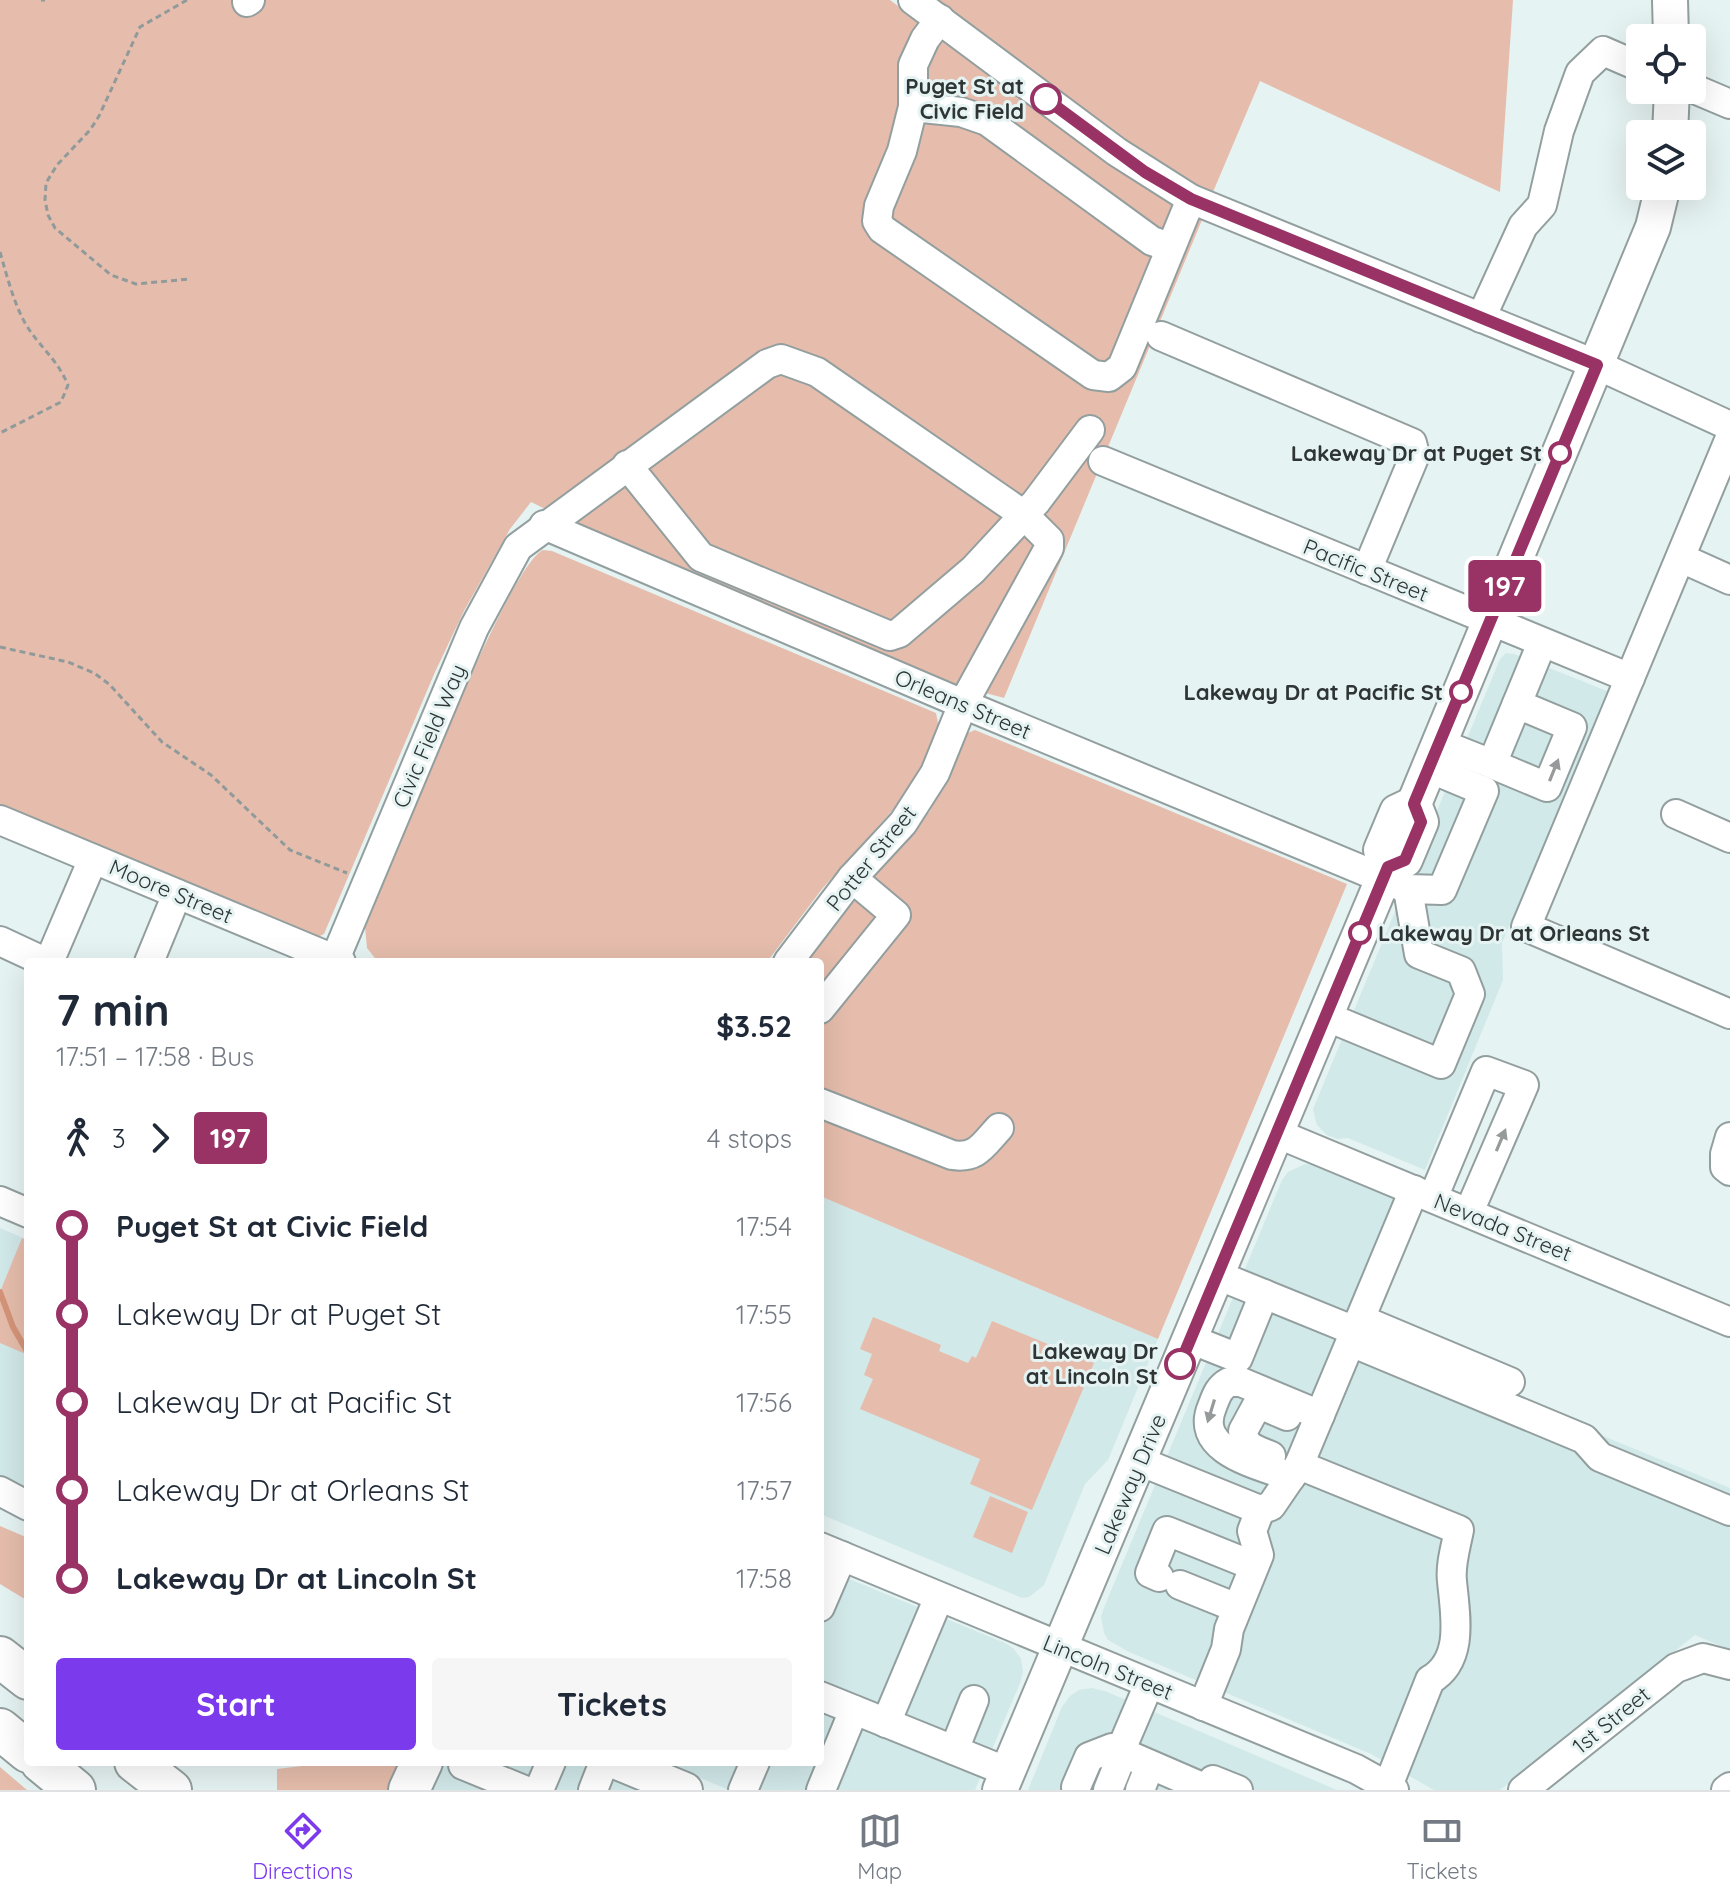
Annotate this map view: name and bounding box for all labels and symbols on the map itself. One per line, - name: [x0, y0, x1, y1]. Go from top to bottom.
- place label: Puget St at Civic Field: [905, 72, 1024, 125]
- marker: Puget St at Civic Field: [1031, 84, 1061, 114]
- place label: Lakeway Dr at Puget St: [1291, 439, 1542, 467]
- marker: Lakeway Dr at Puget St: [1549, 442, 1571, 464]
- street label: Pacific Street: [1299, 532, 1433, 608]
- line badge: 197: [1459, 560, 1551, 612]
- street label: Civic Field Way: [386, 660, 472, 812]
- street label: Orleans Street: [891, 663, 1035, 745]
- place label: Lakeway Dr at Pacific St: [1183, 678, 1443, 706]
- marker: Lakeway Dr at Pacific St: [1450, 681, 1472, 703]
- one-way arrow: [1547, 758, 1560, 782]
- street label: Potter Street: [820, 799, 922, 917]
- street label: Moore Street: [105, 852, 237, 930]
- place label: Lakeway Dr at Orleans St: [1378, 919, 1650, 947]
- marker: Lakeway Dr at Orleans St: [1349, 922, 1371, 944]
- one-way arrow: [1494, 1128, 1507, 1152]
- street label: Nevada Street: [1430, 1187, 1576, 1267]
- place label: Lakeway Dr at Lincoln St: [1026, 1337, 1158, 1390]
- marker: Lakeway Dr at Lincoln St: [1165, 1349, 1195, 1379]
- one-way arrow: [1205, 1400, 1217, 1424]
- street label: Lakeway Drive: [1088, 1409, 1172, 1559]
- street label: Lincoln Street: [1039, 1628, 1177, 1706]
- street label: 1st Street: [1566, 1680, 1656, 1760]

